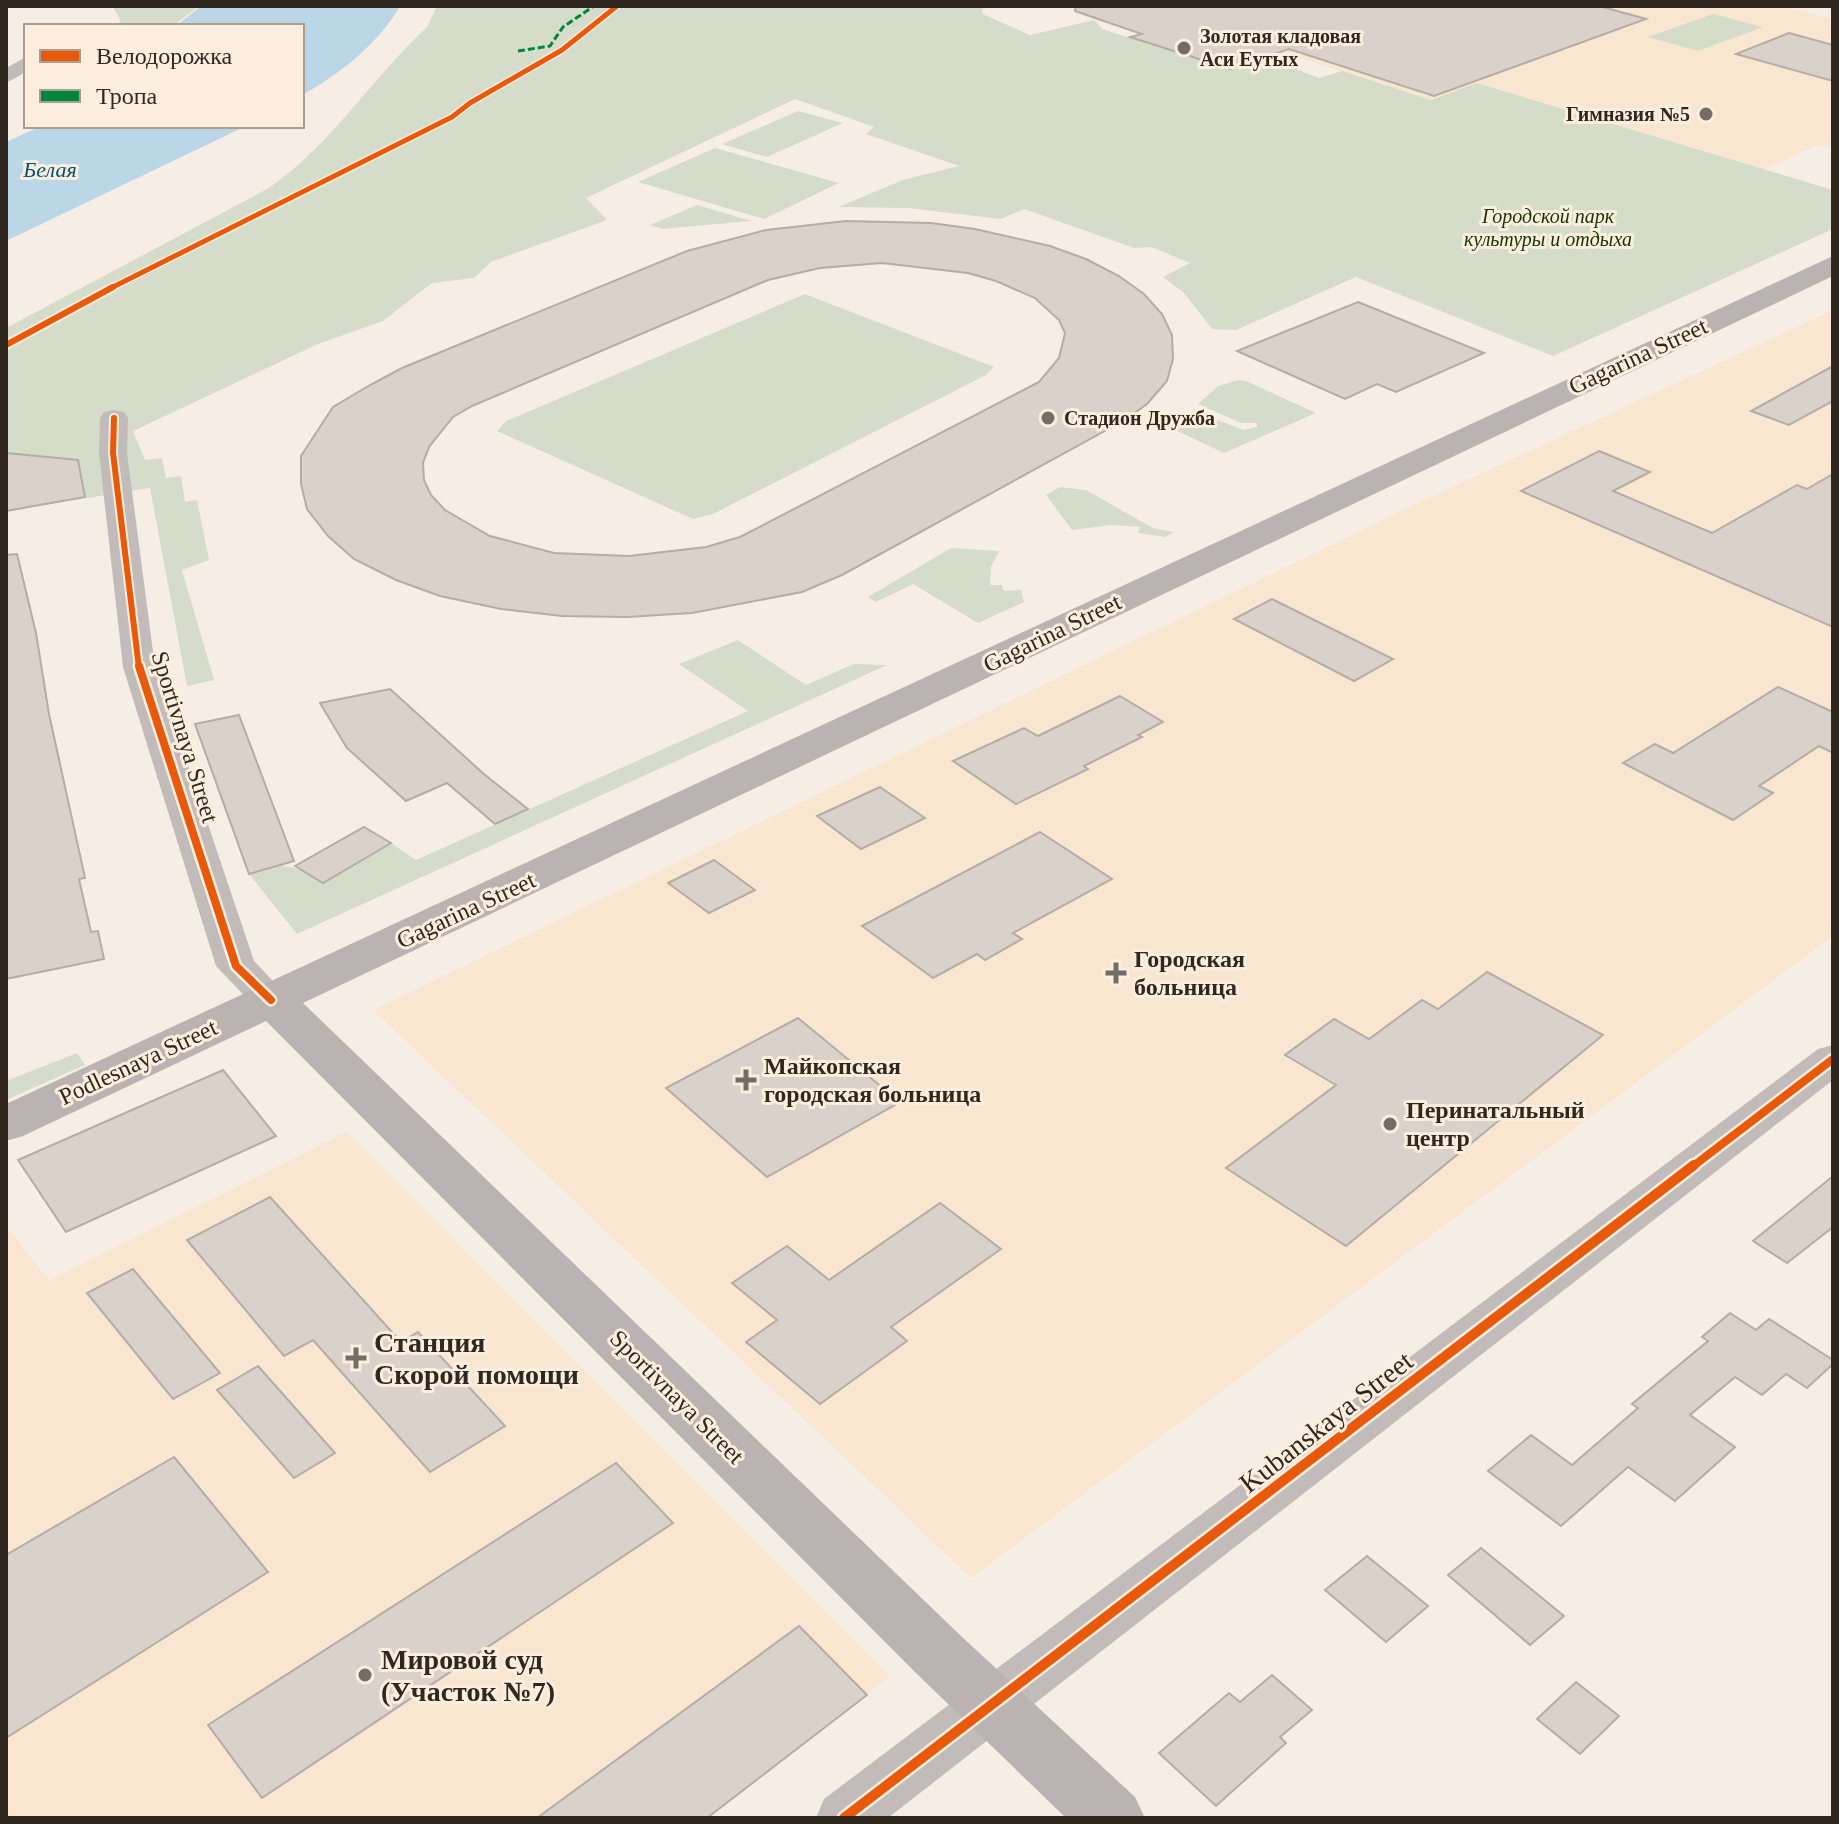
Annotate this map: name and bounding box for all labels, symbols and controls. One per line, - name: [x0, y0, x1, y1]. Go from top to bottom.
- legend: [24, 24, 304, 128]
- place label: Золотая кладовая Аси Еутых: [1200, 25, 1361, 71]
- marker: Золотая кладовая Аси Еутых: [1175, 39, 1193, 57]
- text: Велодорожка: [96, 43, 232, 69]
- text: Тропа: [96, 83, 158, 109]
- place label: Гимназия №5: [1566, 103, 1690, 125]
- marker: Гимназия №5: [1697, 105, 1715, 123]
- water label: Белая: [22, 157, 77, 182]
- park label: Городской парк культуры и отдыха: [1464, 205, 1632, 251]
- street label: Gagarina Street: [1565, 312, 1712, 399]
- place label: Стадион Дружба: [1064, 407, 1215, 430]
- marker: Стадион Дружба: [1039, 409, 1057, 427]
- street label: Gagarina Street: [979, 588, 1125, 678]
- street label: Sportivnaya Street: [147, 648, 224, 826]
- street label: Gagarina Street: [393, 866, 540, 953]
- place label: Городская больница: [1134, 946, 1245, 1000]
- marker: Городская больница: [1105, 962, 1127, 984]
- street label: Podlesnaya Street: [55, 1014, 221, 1110]
- place label: Майкопская городская больница: [764, 1053, 981, 1107]
- marker: Майкопская городская больница: [735, 1069, 757, 1091]
- place label: Перинатальный центр: [1406, 1097, 1585, 1151]
- marker: Перинатальный центр: [1381, 1115, 1399, 1133]
- street label: Sportivnaya Street: [605, 1325, 749, 1469]
- place label: Станция Скорой помощи: [374, 1327, 579, 1390]
- street label: Kubanskaya Street: [1233, 1345, 1419, 1499]
- marker: Станция Скорой помощи: [345, 1347, 367, 1369]
- place label: Мировой суд (Участок №7): [381, 1644, 555, 1707]
- marker: Мировой суд (Участок №7): [356, 1666, 374, 1684]

